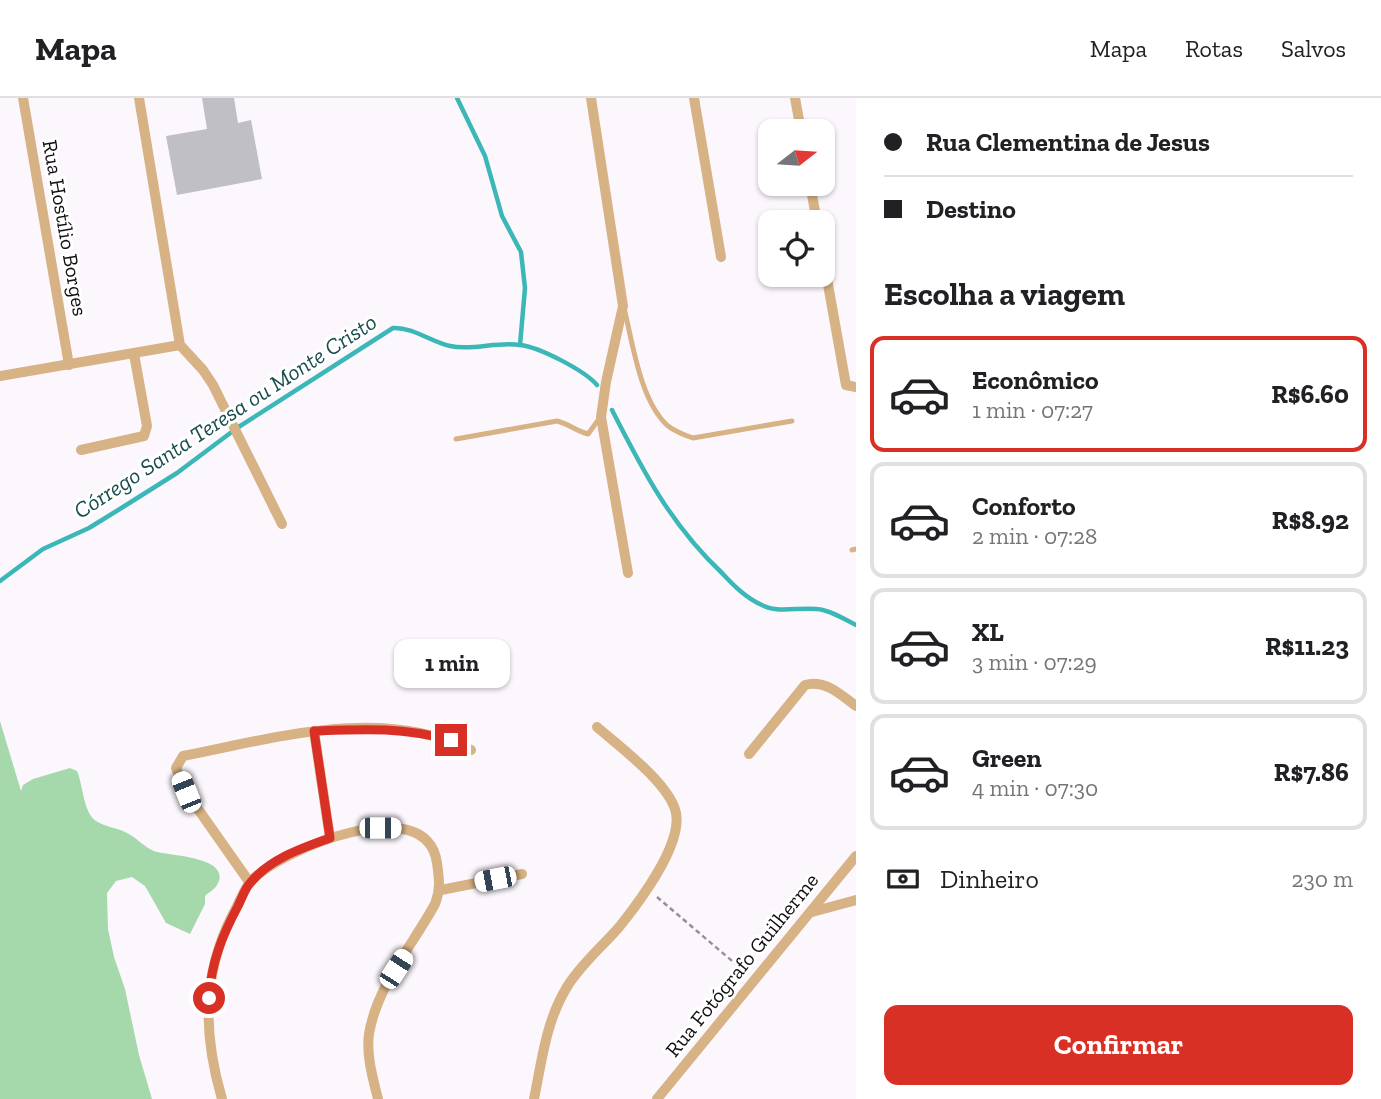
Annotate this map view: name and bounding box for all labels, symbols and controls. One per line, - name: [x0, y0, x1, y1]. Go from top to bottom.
- text: Mapa: [35, 29, 117, 68]
- text: Mapa: [1090, 34, 1147, 63]
- text: Rotas: [1185, 34, 1243, 63]
- text: Salvos: [1281, 34, 1346, 63]
- north arrow: [758, 119, 835, 196]
- map controls: [758, 119, 835, 287]
- text: Rua Clementina de Jesus: [926, 126, 1210, 158]
- street label: Rua Hostílio Borges: [38, 138, 93, 318]
- text: Destino: [926, 193, 1016, 225]
- button: locate: [758, 210, 835, 287]
- text: Escolha a viagem: [884, 275, 1125, 313]
- water label: Córrego Santa Teresa ou Monte Cristo: [68, 307, 382, 525]
- icon: car: [888, 363, 951, 426]
- text: Econômico: [972, 364, 1099, 396]
- text: R$6.60: [1271, 378, 1349, 410]
- text: 1 min · 07:27: [972, 396, 1093, 424]
- icon: car: [888, 489, 951, 552]
- text: Conforto: [972, 490, 1076, 522]
- text: R$8.92: [1272, 504, 1349, 536]
- text: 2 min · 07:28: [972, 522, 1097, 550]
- icon: car: [888, 615, 951, 678]
- text: XL: [972, 616, 1004, 648]
- text: R$11.23: [1265, 630, 1349, 662]
- callout: 1 min: [393, 638, 509, 688]
- text: 3 min · 07:29: [972, 648, 1097, 676]
- text: 1 min: [425, 649, 479, 677]
- route end: [435, 724, 467, 756]
- icon: car: [888, 741, 951, 804]
- text: Green: [972, 742, 1042, 774]
- text: R$7.86: [1274, 756, 1349, 788]
- car: [169, 769, 204, 815]
- text: 4 min · 07:30: [972, 774, 1098, 802]
- car: [360, 818, 402, 839]
- icon: cash: [884, 860, 922, 898]
- text: Dinheiro: [940, 863, 1039, 895]
- car: [473, 865, 518, 893]
- text: 230 m: [1292, 865, 1353, 893]
- street label: Rua Fotógrafo Guilherme: [660, 868, 823, 1062]
- car: [376, 946, 417, 992]
- route start: [193, 982, 225, 1014]
- button: Confirmar: [884, 1005, 1353, 1085]

